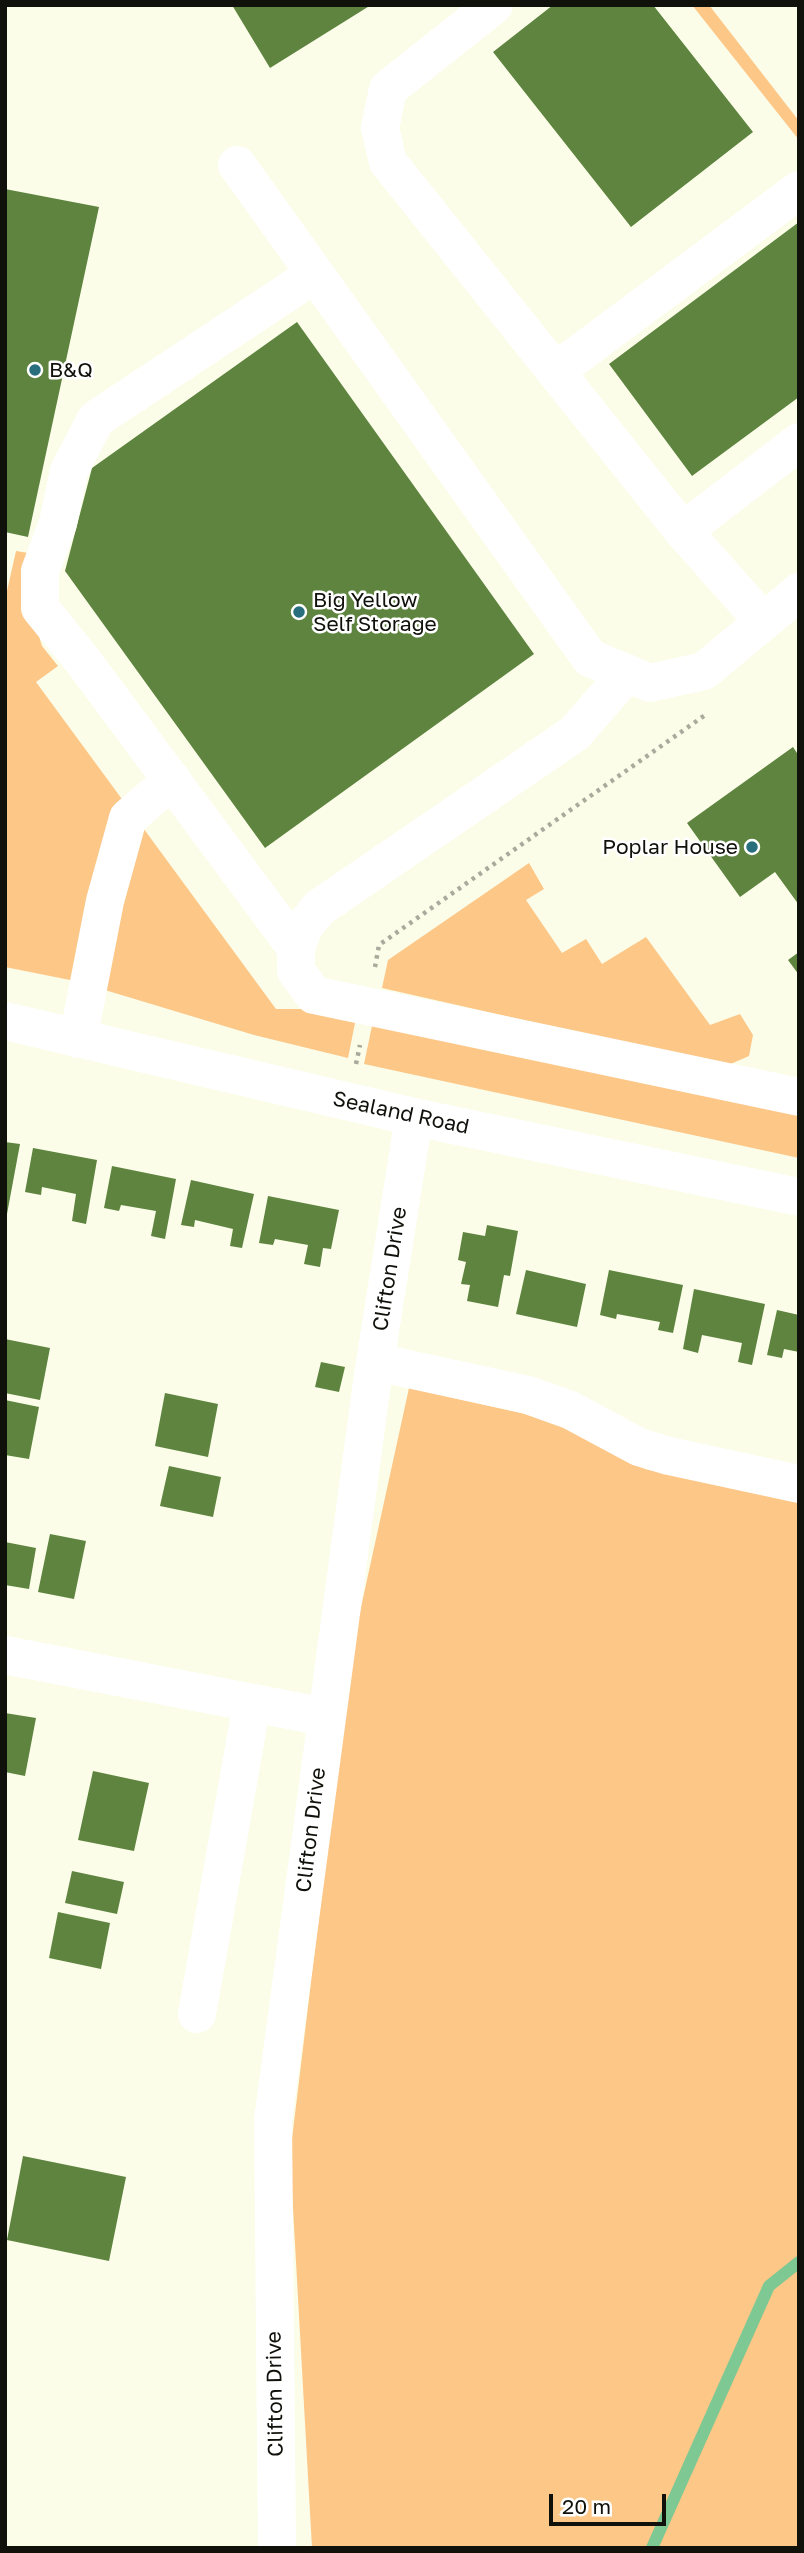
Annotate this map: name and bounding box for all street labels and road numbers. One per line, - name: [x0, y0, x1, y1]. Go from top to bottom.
- street label: Sealand Road: [331, 1086, 471, 1140]
- street label: Clifton Drive: [368, 1205, 412, 1333]
- street label: Clifton Drive: [291, 1766, 331, 1894]
- street label: Clifton Drive: [261, 2331, 289, 2457]

